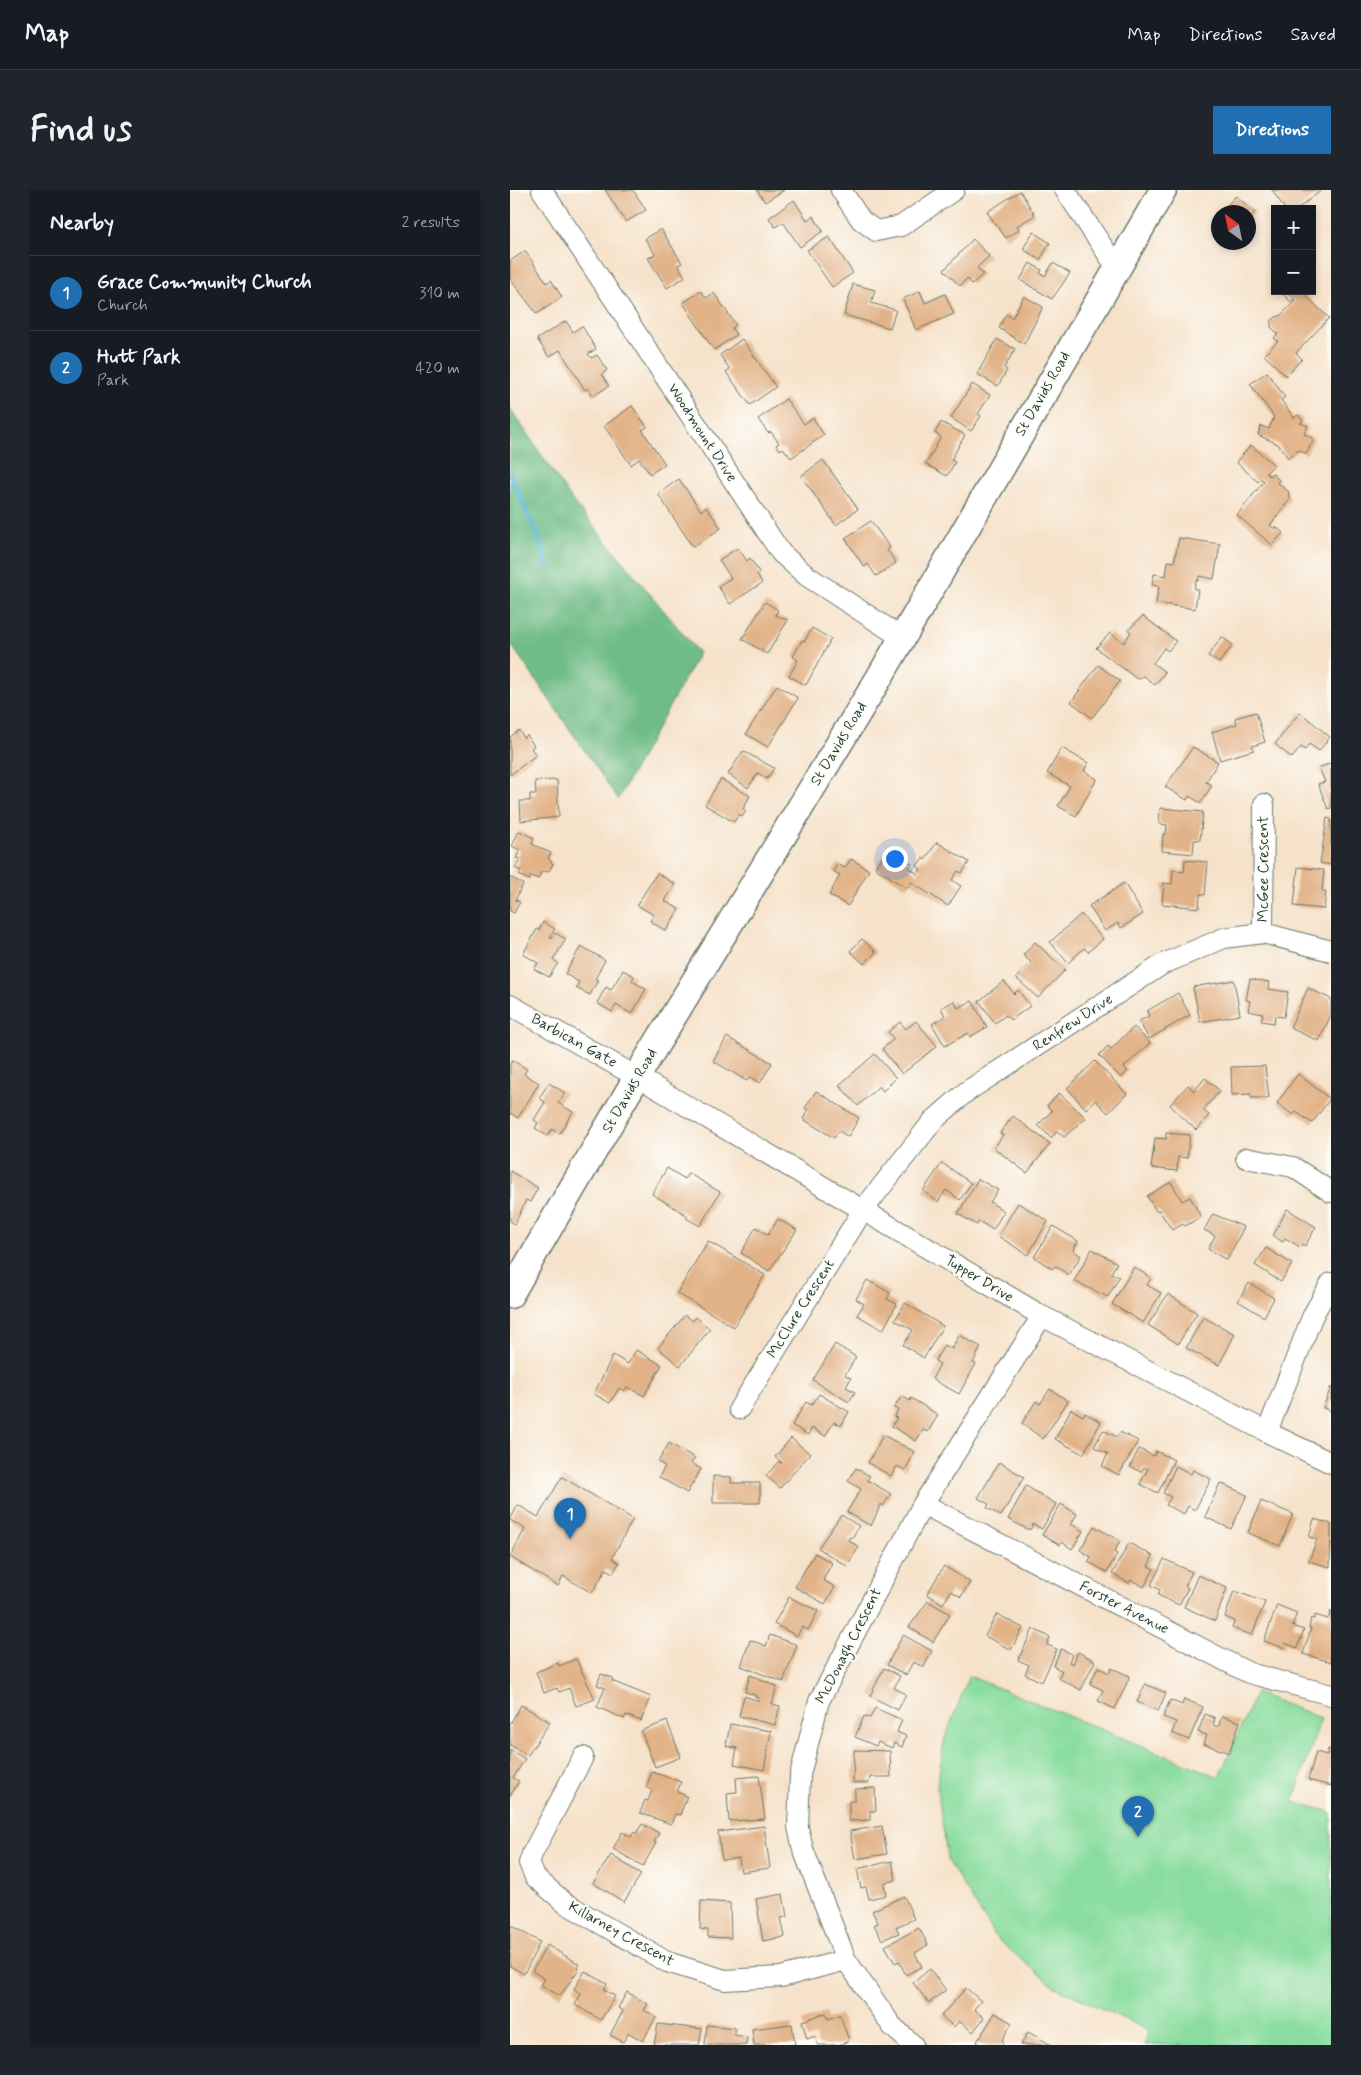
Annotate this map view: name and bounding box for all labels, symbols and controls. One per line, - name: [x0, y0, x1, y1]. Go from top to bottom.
- text: Map: [25, 19, 69, 50]
- text: Map: [1128, 23, 1161, 47]
- text: Directions: [1189, 23, 1263, 47]
- text: Saved: [1291, 23, 1336, 47]
- button: Directions: [1213, 106, 1331, 154]
- text: Find us: [30, 107, 132, 153]
- north arrow: [1211, 205, 1256, 250]
- map controls: [1271, 205, 1316, 295]
- button: +: [1271, 205, 1316, 250]
- text: Nearby: [50, 209, 114, 237]
- text: 2 results: [402, 212, 460, 233]
- button: −: [1271, 250, 1316, 295]
- text: Grace Community Church: [97, 270, 312, 295]
- text: 1: [62, 283, 70, 304]
- text: 310 m: [419, 283, 460, 304]
- text: Church: [97, 295, 148, 316]
- text: Hutt Park: [97, 345, 180, 370]
- street label: St Davids Road: [1011, 348, 1075, 440]
- text: 2: [62, 358, 70, 379]
- text: 420 m: [416, 358, 460, 379]
- text: Park: [97, 370, 129, 391]
- street label: Woodmount Drive: [663, 380, 742, 486]
- street label: St Davids Road: [806, 698, 872, 790]
- street label: McGee Crescent: [1254, 816, 1274, 922]
- your location: [882, 846, 908, 872]
- street label: Renfrew Drive: [1029, 990, 1117, 1056]
- street label: Barbican Gate: [527, 1009, 621, 1073]
- street label: St Davids Road: [598, 1045, 662, 1137]
- street label: Tupper Drive: [941, 1251, 1017, 1307]
- street label: McClure Crescent: [763, 1255, 840, 1362]
- pin: 1: [554, 1498, 586, 1539]
- street label: Forster Avenue: [1076, 1577, 1172, 1639]
- street label: McDonagh Crescent: [811, 1585, 888, 1708]
- pin: 2: [1122, 1796, 1154, 1837]
- street label: Killarney Crescent: [565, 1897, 677, 1971]

